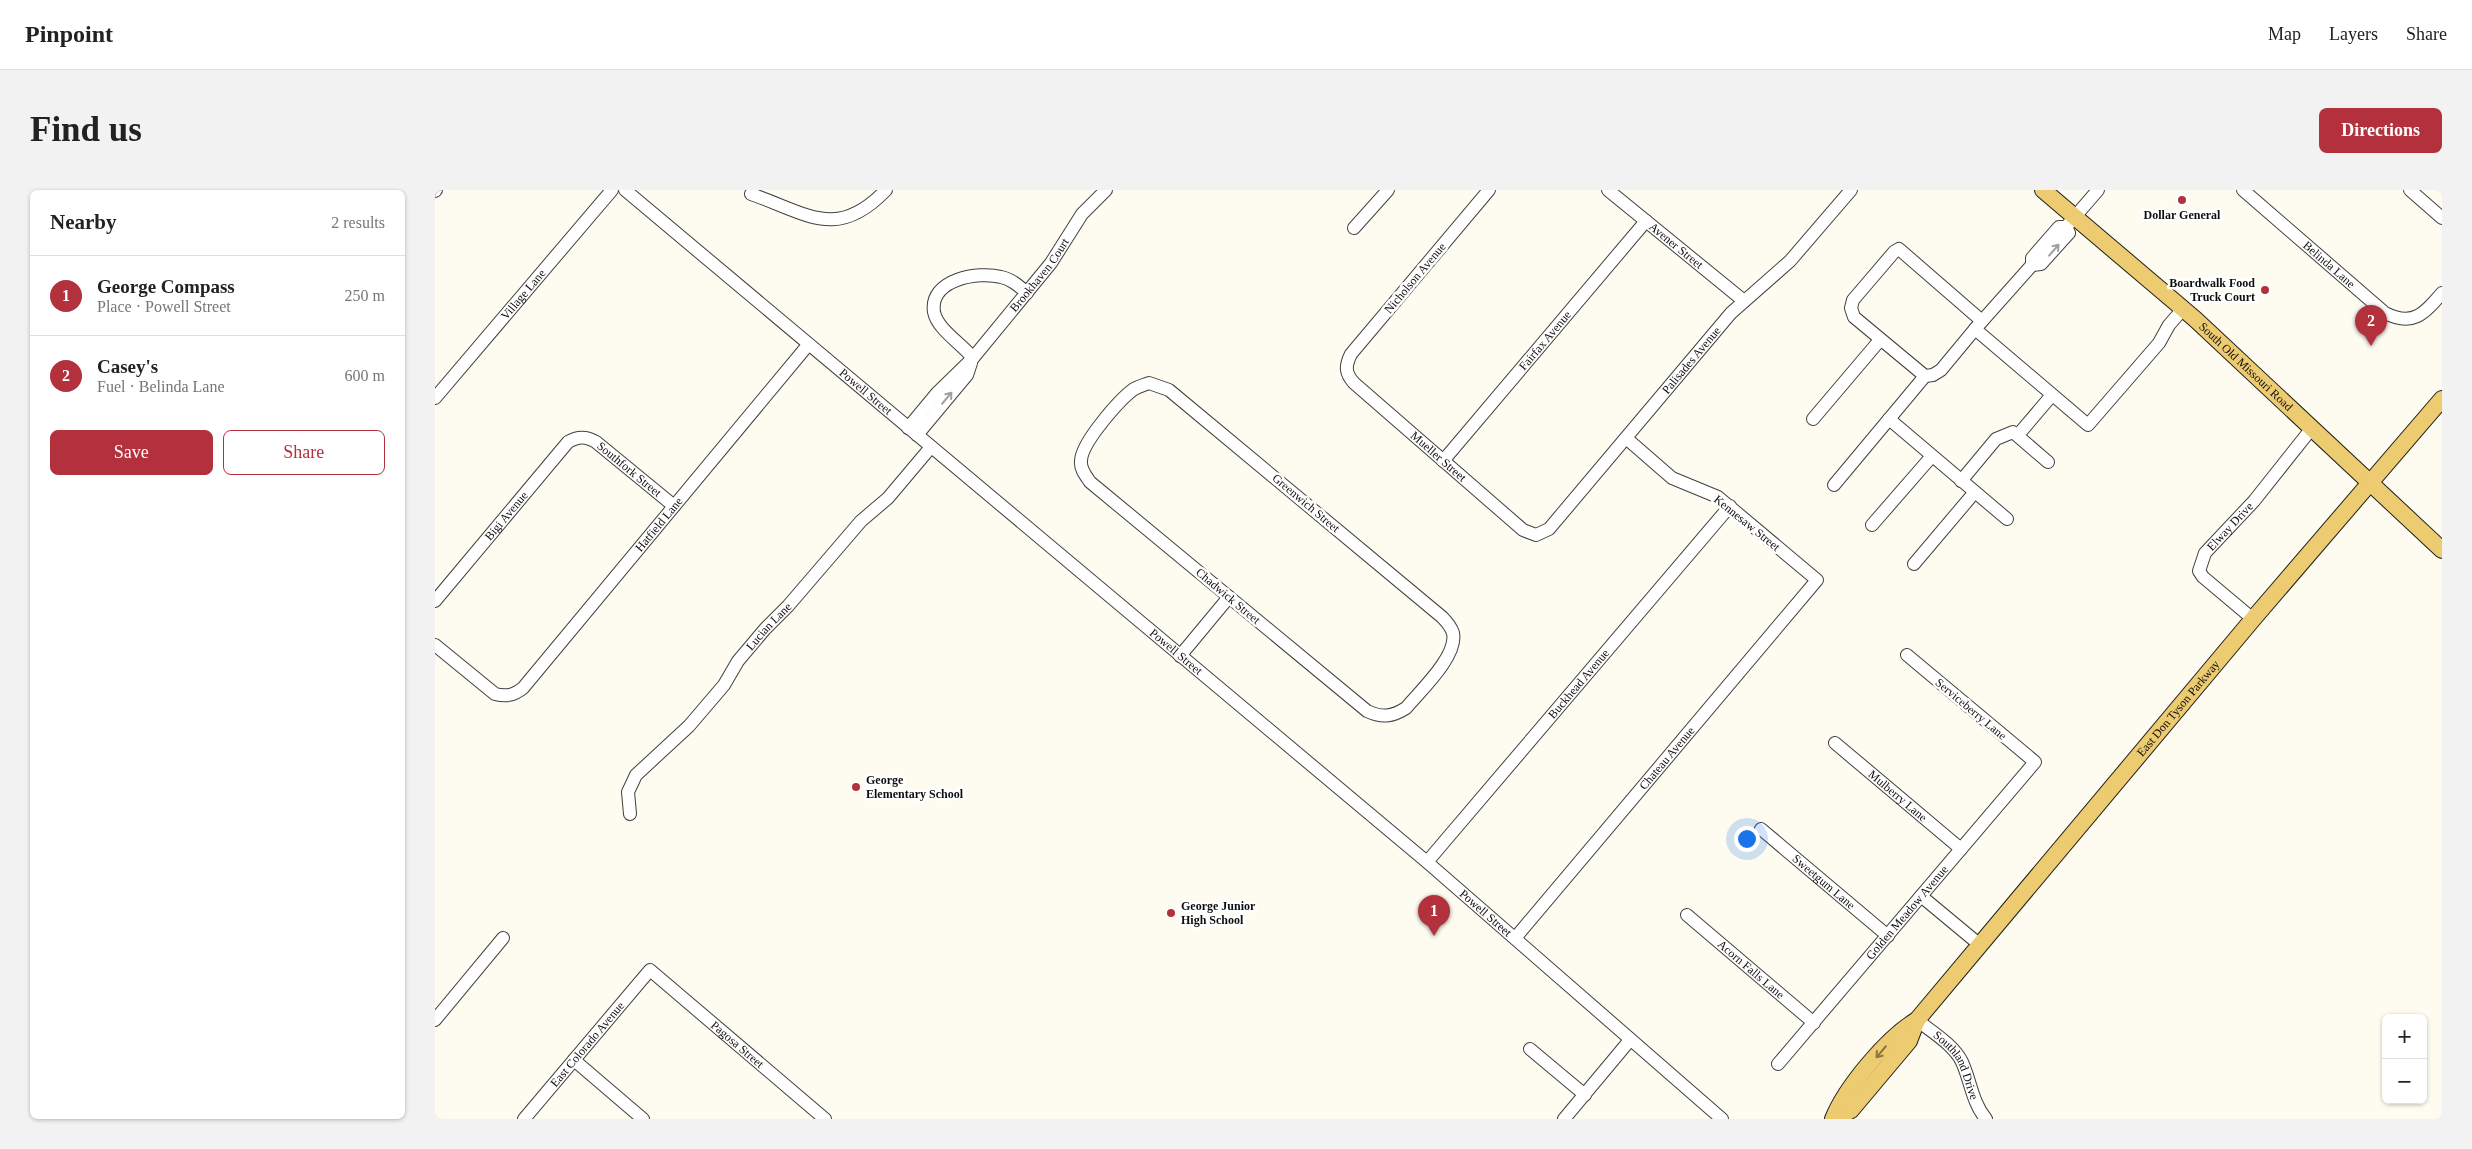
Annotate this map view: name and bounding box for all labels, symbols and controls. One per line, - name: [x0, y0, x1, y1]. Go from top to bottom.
- text: Pinpoint: [25, 21, 113, 47]
- text: Map: [2268, 24, 2301, 44]
- text: Layers: [2329, 24, 2378, 44]
- text: Share: [2406, 24, 2447, 44]
- button: Directions: [2319, 108, 2442, 153]
- text: Find us: [30, 110, 142, 149]
- marker: Dollar General: [2176, 194, 2188, 206]
- place label: Dollar General: [2144, 208, 2221, 222]
- text: Nearby: [50, 210, 117, 234]
- text: 2 results: [331, 214, 385, 231]
- street label: Avener Street: [1646, 220, 1706, 272]
- street label: Brookhaven Court: [1007, 235, 1072, 315]
- street label: Belinda Lane: [2300, 238, 2358, 291]
- street label: Nicholson Avenue: [1381, 240, 1449, 316]
- one-way arrow: [2048, 243, 2060, 256]
- street label: Village Lane: [498, 266, 548, 322]
- text: George Compass: [97, 276, 235, 297]
- place label: Boardwalk Food Truck Court: [2169, 276, 2255, 304]
- marker: Boardwalk Food Truck Court: [2259, 284, 2271, 296]
- text: 1: [62, 287, 70, 304]
- text: 250 m: [345, 287, 385, 304]
- text: Place · Powell Street: [97, 298, 231, 315]
- pin: 2: [2355, 305, 2387, 346]
- street label: Fairfax Avenue: [1516, 308, 1574, 373]
- street label: South Old Missouri Road: [2196, 319, 2296, 414]
- street label: Palisades Avenue: [1659, 324, 1724, 397]
- text: Casey's: [97, 356, 158, 377]
- street label: Powell Street: [837, 366, 895, 418]
- text: 2: [62, 367, 70, 384]
- text: 600 m: [345, 367, 385, 384]
- text: Fuel · Belinda Lane: [97, 378, 225, 395]
- one-way arrow: [942, 392, 953, 405]
- street label: Mueller Street: [1408, 429, 1470, 485]
- button: Save: [50, 430, 213, 475]
- button: Share: [223, 430, 385, 475]
- street label: Southfork Street: [594, 439, 665, 500]
- street label: Greenwich Street: [1269, 471, 1343, 536]
- street label: Bigi Avenue: [482, 489, 531, 543]
- street label: Kennesaw Street: [1711, 492, 1783, 554]
- street label: Hatfield Lane: [632, 494, 685, 554]
- street label: Elway Drive: [2204, 499, 2256, 553]
- street label: Chadwick Street: [1193, 565, 1264, 627]
- street label: Lucian Lane: [743, 600, 794, 653]
- street label: Powell Street: [1147, 626, 1206, 678]
- street label: Buckhead Avenue: [1545, 646, 1612, 721]
- street label: East Don Tyson Parkway: [2134, 657, 2223, 759]
- street label: Serviceberry Lane: [1933, 675, 2009, 743]
- street label: Chateau Avenue: [1636, 724, 1697, 792]
- street label: Mulberry Lane: [1866, 767, 1930, 824]
- place label: George Elementary School: [866, 773, 964, 801]
- marker: George Elementary School: [850, 781, 862, 793]
- your location: [1734, 826, 1760, 852]
- street label: Sweetgum Lane: [1789, 851, 1858, 912]
- street label: Golden Meadow Avenue: [1863, 863, 1951, 962]
- street label: Powell Street: [1457, 887, 1515, 940]
- pin: 1: [1418, 895, 1450, 936]
- place label: George Junior High School: [1181, 899, 1256, 927]
- marker: George Junior High School: [1165, 907, 1177, 919]
- street label: Acorn Falls Lane: [1715, 937, 1787, 1002]
- street label: East Colorado Avenue: [547, 999, 627, 1090]
- map controls: [2382, 1014, 2427, 1104]
- button: +: [2382, 1014, 2427, 1059]
- street label: Pagosa Street: [708, 1018, 767, 1071]
- street label: Southland Drive: [1931, 1028, 1981, 1102]
- one-way arrow: [1876, 1045, 1887, 1058]
- button: −: [2382, 1059, 2427, 1104]

